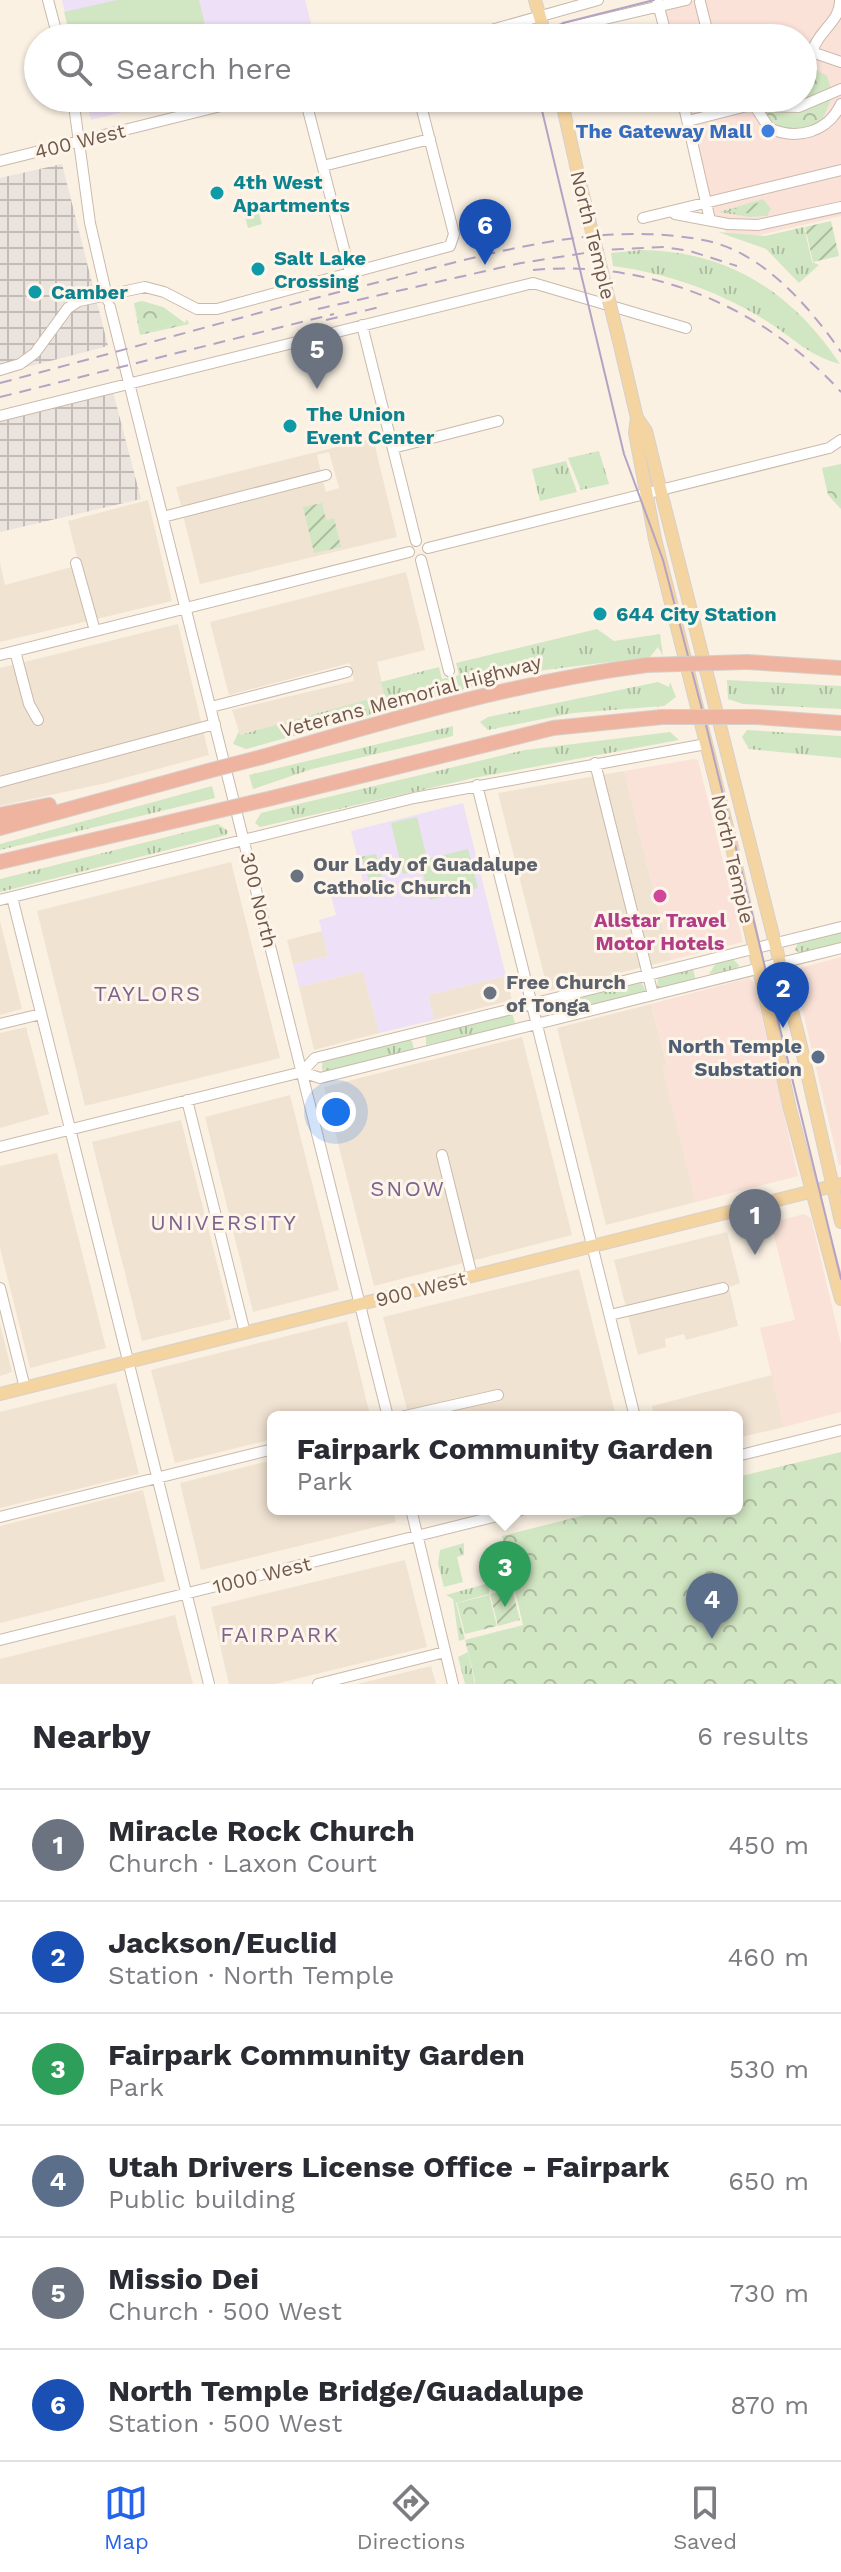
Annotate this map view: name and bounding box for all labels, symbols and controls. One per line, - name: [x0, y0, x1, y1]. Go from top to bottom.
- search box: [24, 24, 817, 112]
- icon: search: [52, 46, 96, 90]
- text: Search here: [116, 51, 292, 86]
- street label: 400 West: [32, 118, 128, 164]
- place label: The Gateway Mall: [576, 119, 752, 143]
- marker: The Gateway Mall: [759, 122, 777, 140]
- street label: North Temple: [565, 168, 621, 302]
- place label: 4th West Apartments: [233, 170, 350, 217]
- marker: 4th West Apartments: [208, 184, 226, 202]
- pin: 6: [459, 199, 511, 265]
- place label: Salt Lake Crossing: [274, 246, 366, 293]
- marker: Salt Lake Crossing: [249, 260, 267, 278]
- place label: Camber: [51, 280, 128, 304]
- marker: Camber: [26, 283, 44, 301]
- pin: 5: [291, 323, 343, 389]
- place label: The Union Event Center: [306, 402, 435, 449]
- marker: The Union Event Center: [281, 417, 299, 435]
- place label: 644 City Station: [616, 602, 777, 626]
- marker: 644 City Station: [591, 605, 609, 623]
- street label: Veterans Memorial Highway: [278, 649, 545, 742]
- street label: North Temple: [706, 792, 760, 926]
- street label: 300 North: [235, 849, 283, 951]
- place label: Our Lady of Guadalupe Catholic Church: [313, 852, 538, 899]
- marker: Our Lady of Guadalupe Catholic Church: [288, 867, 306, 885]
- marker: Allstar Travel Motor Hotels: [651, 887, 669, 905]
- place label: Allstar Travel Motor Hotels: [594, 908, 726, 955]
- pin: 2: [757, 962, 809, 1028]
- place label: Free Church of Tonga: [506, 970, 626, 1017]
- district label: TAYLORS: [94, 981, 202, 1006]
- marker: Free Church of Tonga: [481, 984, 499, 1002]
- place label: North Temple Substation: [668, 1034, 802, 1081]
- marker: North Temple Substation: [809, 1048, 827, 1066]
- your location: [316, 1092, 356, 1132]
- district label: SNOW: [370, 1176, 446, 1201]
- pin: 1: [729, 1189, 781, 1255]
- district label: UNIVERSITY: [150, 1210, 298, 1235]
- street label: 900 West: [373, 1266, 469, 1312]
- popup: [267, 1411, 743, 1515]
- text: Fairpark Community Garden: [297, 1431, 713, 1466]
- text: Park: [297, 1466, 352, 1496]
- pin: 3: [479, 1541, 531, 1607]
- street label: 1000 West: [210, 1551, 314, 1599]
- pin: 4: [686, 1573, 738, 1639]
- district label: FAIRPARK: [220, 1622, 340, 1647]
- text: Nearby: [32, 1716, 151, 1756]
- text: 6 results: [697, 1721, 809, 1751]
- text: Miracle Rock Church: [108, 1813, 415, 1848]
- text: 1: [52, 1830, 64, 1860]
- text: 450 m: [728, 1830, 809, 1860]
- text: Church · Laxon Court: [108, 1848, 377, 1878]
- text: Jackson/Euclid: [108, 1925, 337, 1960]
- text: 2: [50, 1942, 66, 1972]
- text: 460 m: [727, 1942, 809, 1972]
- text: Station · North Temple: [108, 1960, 394, 1990]
- text: Fairpark Community Garden: [108, 2037, 525, 2072]
- text: 3: [50, 2054, 66, 2084]
- text: 530 m: [729, 2054, 809, 2084]
- text: Park: [108, 2072, 164, 2102]
- text: Utah Drivers License Office - Fairpark: [108, 2149, 669, 2184]
- text: 4: [50, 2166, 66, 2196]
- text: 650 m: [728, 2166, 809, 2196]
- text: Public building: [108, 2184, 295, 2214]
- text: Missio Dei: [108, 2261, 259, 2296]
- text: 5: [50, 2278, 66, 2308]
- text: 730 m: [729, 2278, 809, 2308]
- text: Church · 500 West: [108, 2296, 342, 2326]
- text: North Temple Bridge/Guadalupe: [108, 2373, 584, 2408]
- text: 6: [50, 2390, 66, 2420]
- text: 870 m: [730, 2390, 809, 2420]
- text: Station · 500 West: [108, 2408, 342, 2438]
- tab: Map: [104, 2481, 149, 2554]
- tab: Directions: [357, 2481, 465, 2554]
- tab: Saved: [673, 2481, 737, 2554]

